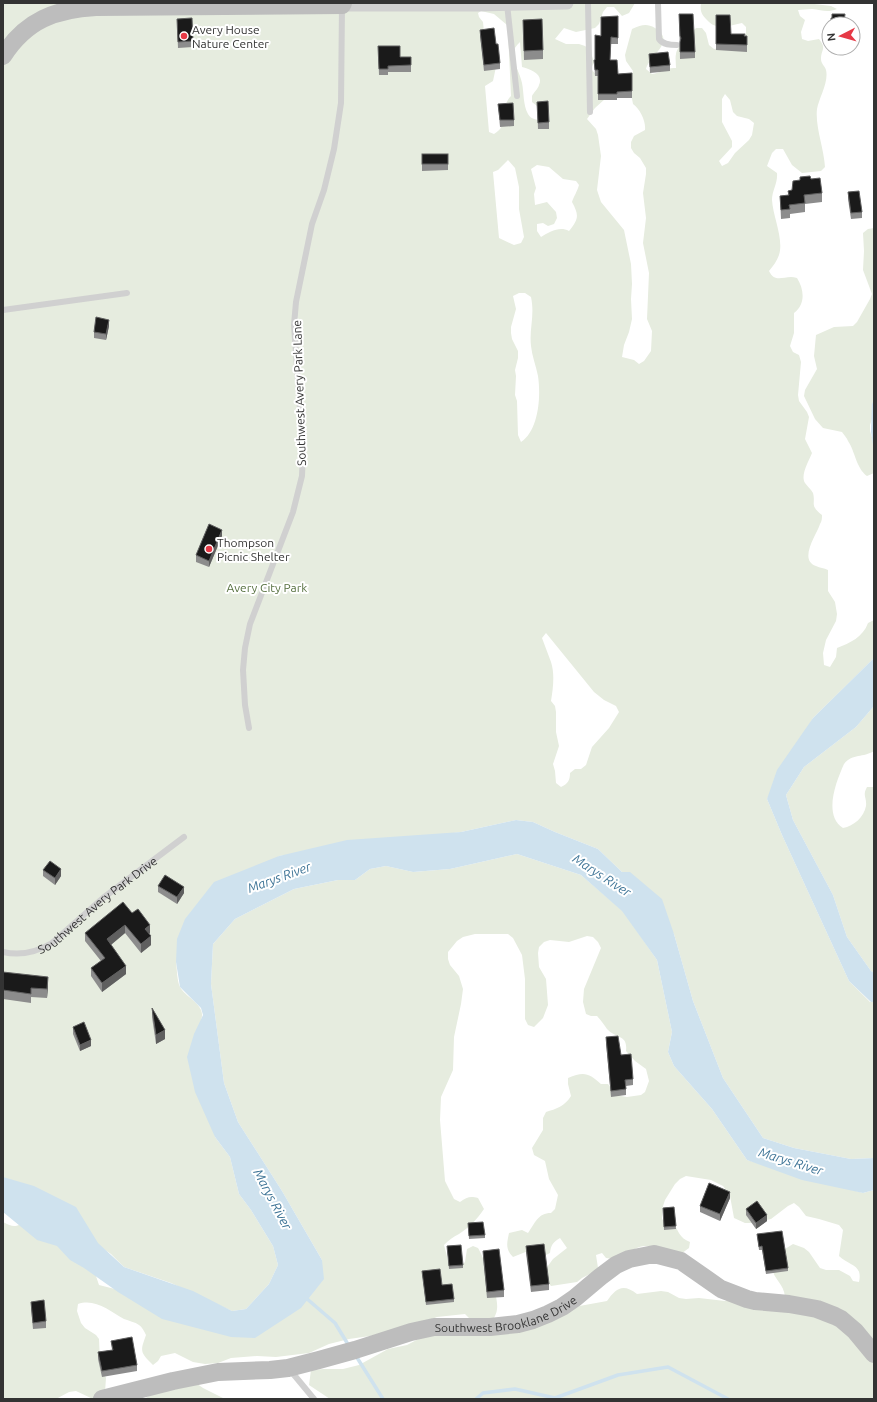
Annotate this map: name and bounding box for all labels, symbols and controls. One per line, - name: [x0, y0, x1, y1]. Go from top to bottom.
- north arrow: [821, 16, 861, 56]
- place label: Avery House Nature Center: [192, 23, 269, 50]
- marker: Avery House Nature Center: [179, 31, 189, 41]
- text: N: [825, 32, 837, 42]
- street label: Southwest Avery Park Lane: [290, 320, 308, 466]
- place label: Thompson Picnic Shelter: [217, 536, 290, 563]
- marker: Thompson Picnic Shelter: [204, 544, 214, 554]
- park label: Avery City Park: [227, 581, 307, 594]
- water label: Marys River: [570, 851, 635, 900]
- street label: Southwest Avery Park Drive: [36, 853, 159, 956]
- water label: Marys River: [245, 859, 314, 895]
- water label: Marys River: [757, 1145, 826, 1178]
- water label: Marys River: [251, 1166, 295, 1233]
- street label: Southwest Brooklane Drive: [435, 1293, 579, 1334]

